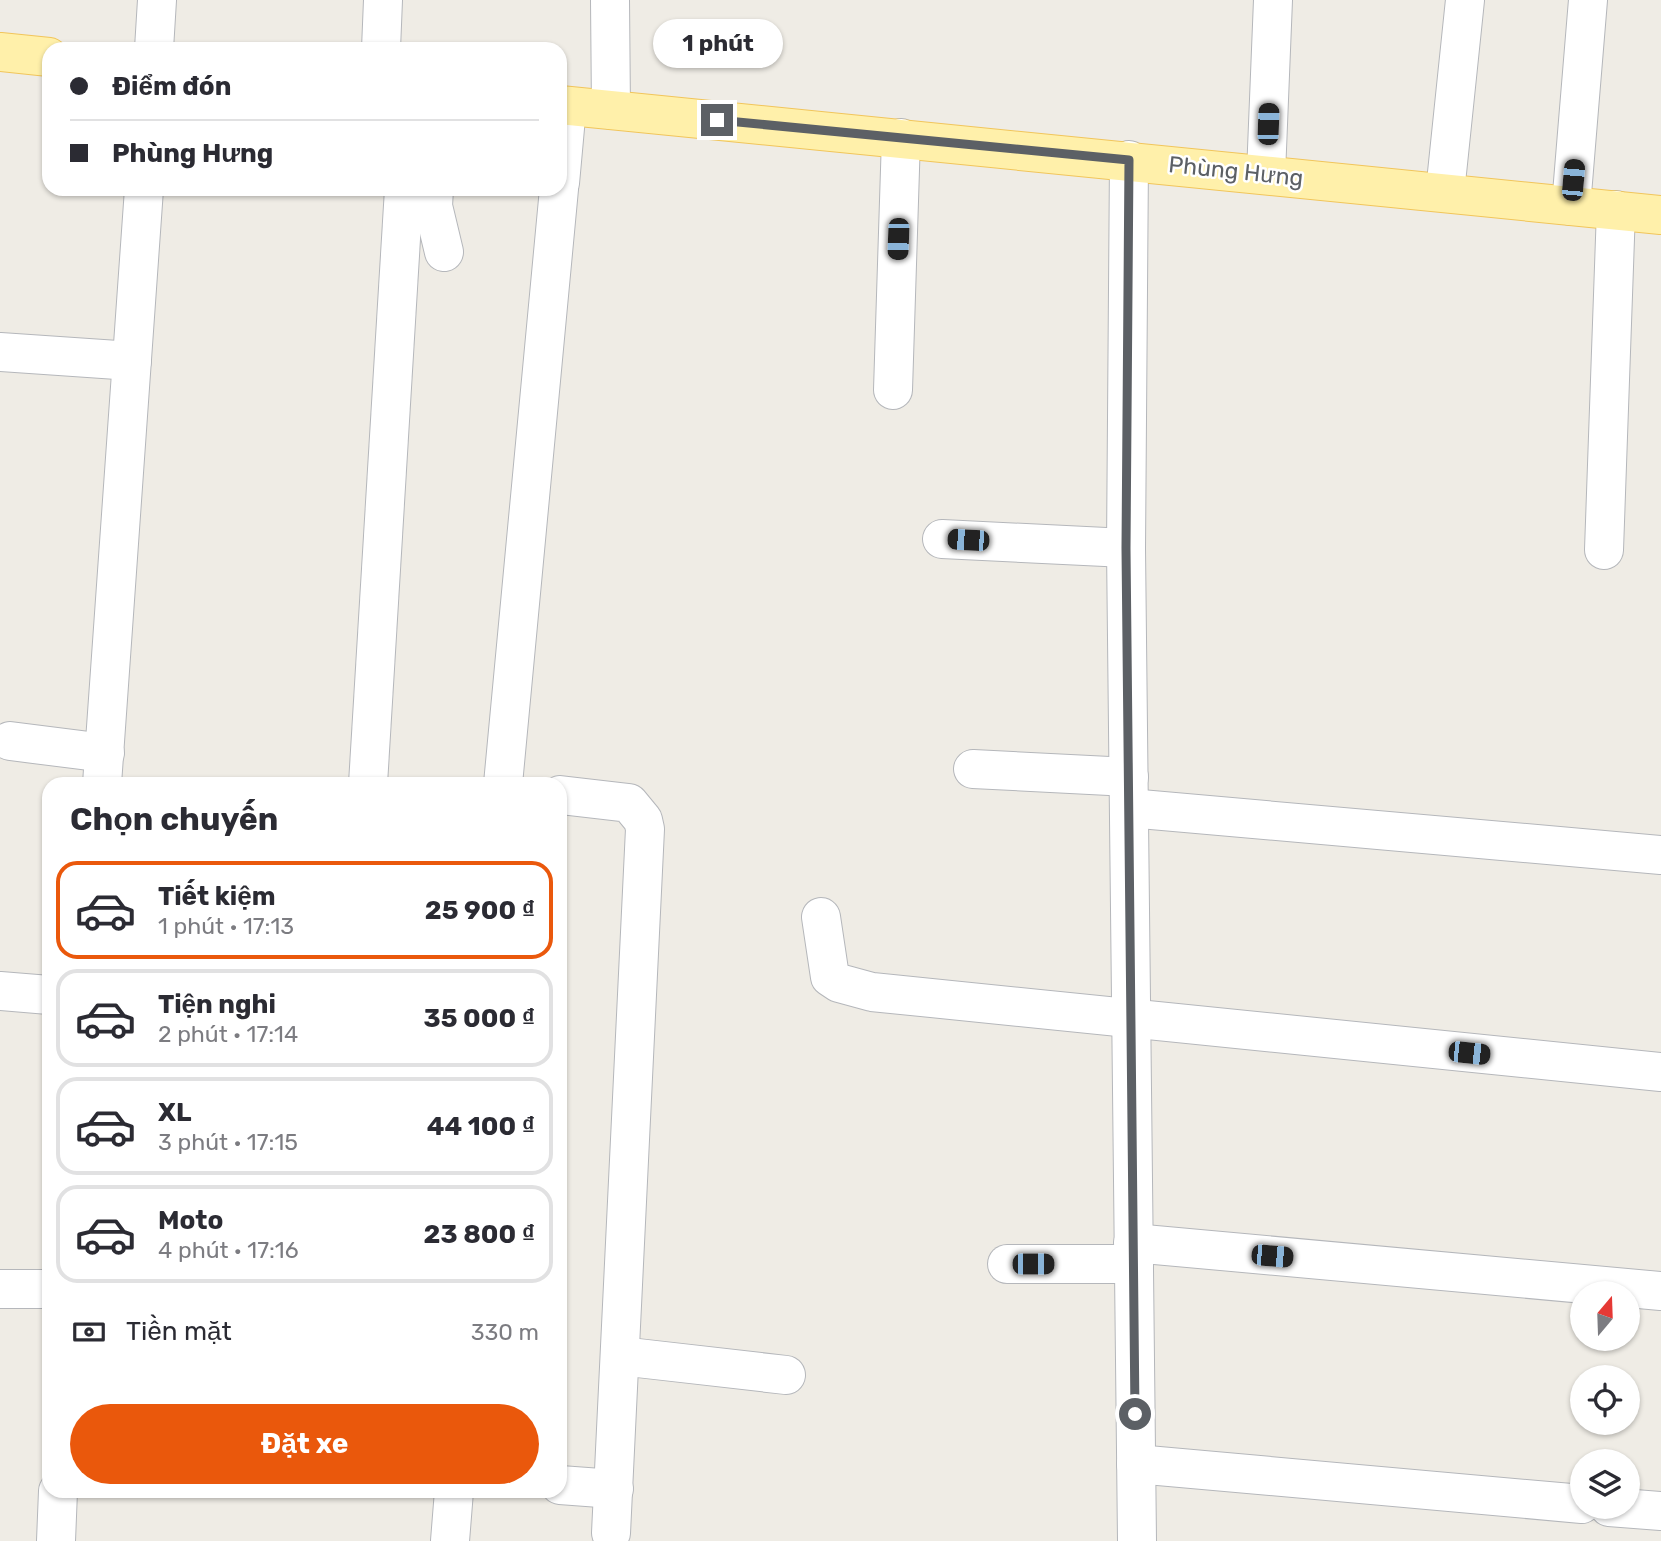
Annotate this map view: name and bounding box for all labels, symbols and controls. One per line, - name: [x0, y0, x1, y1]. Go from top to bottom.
- callout: 1 phút: [652, 18, 782, 68]
- text: 1 phút: [682, 29, 754, 57]
- text: Điểm đón: [112, 71, 231, 102]
- car: [1257, 103, 1280, 145]
- route end: [701, 104, 733, 136]
- text: Phùng Hưng: [112, 138, 273, 169]
- street label: Phùng Hưng: [1167, 150, 1305, 192]
- car: [1561, 158, 1586, 202]
- car: [887, 218, 910, 260]
- car: [947, 528, 990, 552]
- text: Chọn chuyến: [70, 800, 278, 838]
- icon: car: [74, 879, 137, 942]
- text: Tiết kiệm: [158, 881, 276, 912]
- text: 25 900 ₫: [425, 895, 535, 926]
- text: 1 phút · 17:13: [158, 912, 294, 940]
- icon: car: [74, 987, 137, 1050]
- text: Tiện nghi: [158, 989, 276, 1020]
- text: 35 000 ₫: [424, 1003, 535, 1034]
- text: 2 phút · 17:14: [158, 1020, 298, 1048]
- car: [1448, 1040, 1491, 1066]
- icon: car: [74, 1095, 137, 1158]
- text: XL: [158, 1097, 191, 1128]
- text: 44 100 ₫: [427, 1111, 535, 1142]
- text: 3 phút · 17:15: [158, 1128, 298, 1156]
- icon: car: [74, 1203, 137, 1266]
- text: Moto: [158, 1205, 223, 1236]
- text: 23 800 ₫: [424, 1219, 535, 1250]
- text: 4 phút · 17:16: [158, 1236, 299, 1264]
- car: [1251, 1244, 1294, 1268]
- car: [1013, 1254, 1055, 1275]
- north arrow: [1570, 1281, 1640, 1351]
- map controls: [1570, 1281, 1640, 1519]
- icon: cash: [70, 1313, 108, 1351]
- text: Tiền mặt: [126, 1316, 232, 1347]
- text: 330 m: [471, 1318, 539, 1346]
- button: locate: [1570, 1365, 1640, 1435]
- route start: [1119, 1398, 1151, 1430]
- button: Đặt xe: [70, 1404, 539, 1484]
- button: layers: [1570, 1449, 1640, 1519]

